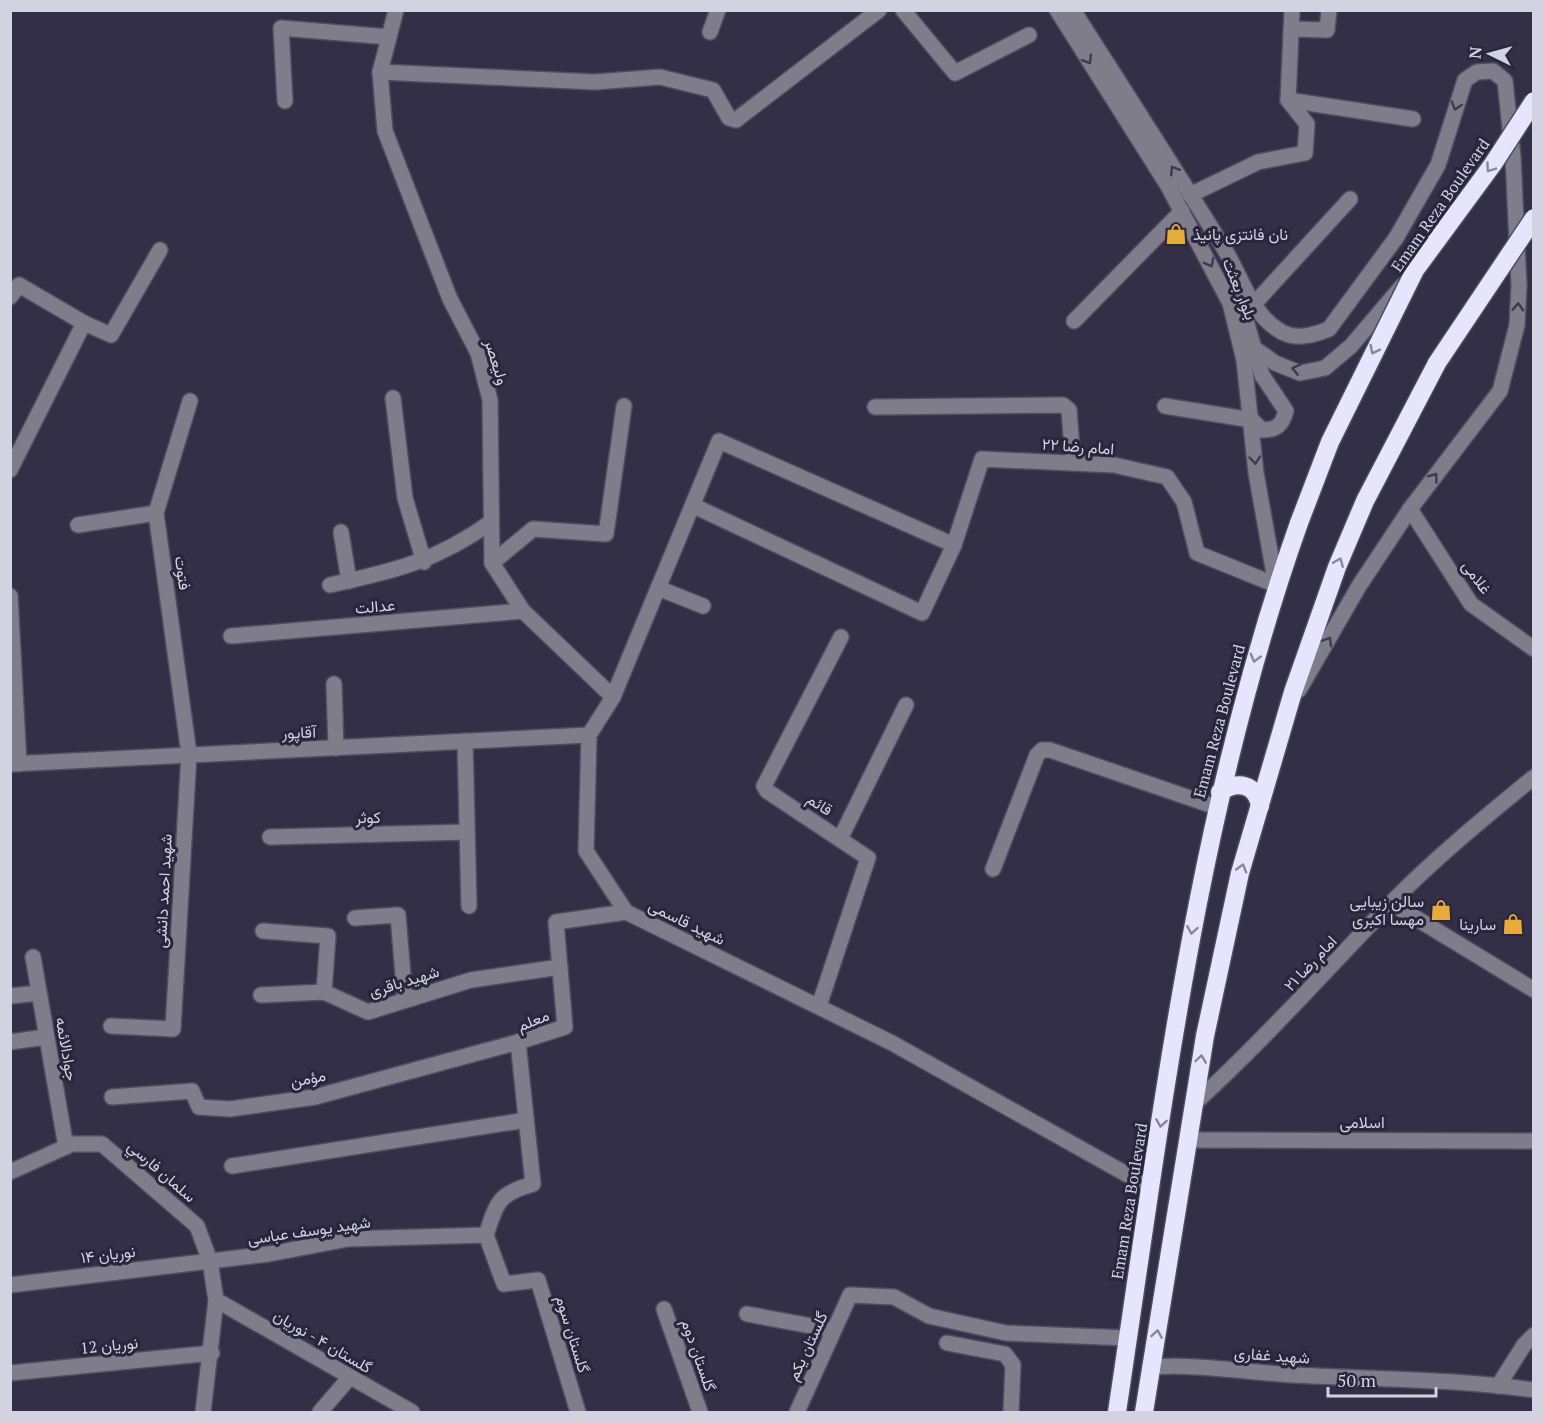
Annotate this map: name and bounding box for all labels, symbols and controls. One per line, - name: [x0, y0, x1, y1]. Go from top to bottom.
- north arrow: [1460, 24, 1520, 84]
- text: N: [1464, 46, 1487, 60]
- one-way arrow: [1081, 54, 1093, 64]
- one-way arrow: [1451, 100, 1463, 111]
- street label: Emam Reza Boulevard: [1386, 134, 1494, 276]
- one-way arrow: [1486, 161, 1497, 172]
- one-way arrow: [1170, 166, 1182, 176]
- shop icon: نان فانتزی پانیذ: [1164, 222, 1188, 246]
- place label: نان فانتزی پانیذ: [1193, 223, 1288, 246]
- street label: بلوار بعثت: [1218, 255, 1262, 323]
- one-way arrow: [1203, 257, 1214, 267]
- one-way arrow: [1512, 303, 1524, 312]
- street label: ولیعصر: [479, 336, 514, 388]
- one-way arrow: [1370, 343, 1382, 354]
- one-way arrow: [1291, 364, 1301, 377]
- street label: امام رضا ۲۲: [1041, 433, 1115, 459]
- one-way arrow: [1248, 455, 1261, 464]
- one-way arrow: [1427, 473, 1438, 484]
- street label: فتوت: [170, 555, 196, 591]
- street label: غلامی: [1457, 555, 1497, 599]
- one-way arrow: [1332, 557, 1344, 568]
- street label: عدالت: [354, 593, 396, 619]
- one-way arrow: [1320, 637, 1332, 647]
- street label: Emam Reza Boulevard: [1188, 642, 1250, 800]
- one-way arrow: [1250, 653, 1262, 663]
- street label: آقاپور: [281, 720, 318, 745]
- street label: قائم: [803, 788, 837, 820]
- street label: کوثر: [354, 806, 381, 828]
- street label: شهید احمد دانشی: [149, 833, 177, 949]
- one-way arrow: [1235, 863, 1247, 874]
- place label: سالن زیبایی مهسا اکبری: [1349, 890, 1424, 930]
- street label: شهید قاسمی: [645, 894, 729, 950]
- shop icon: سالن زیبایی مهسا اکبری: [1429, 898, 1453, 922]
- shop icon: سارینا: [1501, 912, 1525, 936]
- place label: سارینا: [1459, 913, 1496, 935]
- one-way arrow: [1186, 925, 1198, 935]
- street label: امام رضا ۲۱: [1279, 930, 1341, 996]
- street label: شهید باقری: [366, 960, 442, 1002]
- street label: معلم: [514, 1004, 552, 1036]
- street label: جوادالائمه: [51, 1015, 83, 1083]
- one-way arrow: [1195, 1054, 1207, 1063]
- street label: مؤمن: [288, 1064, 328, 1092]
- street label: اسلامی: [1339, 1111, 1385, 1133]
- one-way arrow: [1155, 1117, 1168, 1127]
- street label: Emam Reza Boulevard: [1106, 1121, 1152, 1281]
- street label: سلمان فارسي: [121, 1135, 201, 1209]
- street label: شهید یوسف عباسی: [246, 1210, 372, 1250]
- street label: نوریان ۱۴: [79, 1240, 137, 1268]
- street label: گلستان سوم: [551, 1293, 595, 1375]
- street label: گلستان ۴ - نوریان: [270, 1304, 376, 1378]
- street label: گلستان یکم: [781, 1308, 833, 1384]
- street label: گلستان دوم: [676, 1316, 722, 1394]
- one-way arrow: [1151, 1329, 1163, 1339]
- street label: نوریان 12: [79, 1331, 139, 1359]
- street label: شهید غفاری: [1233, 1341, 1311, 1369]
- scale bar: [1328, 1360, 1436, 1398]
- text: 50 m: [1337, 1368, 1377, 1392]

